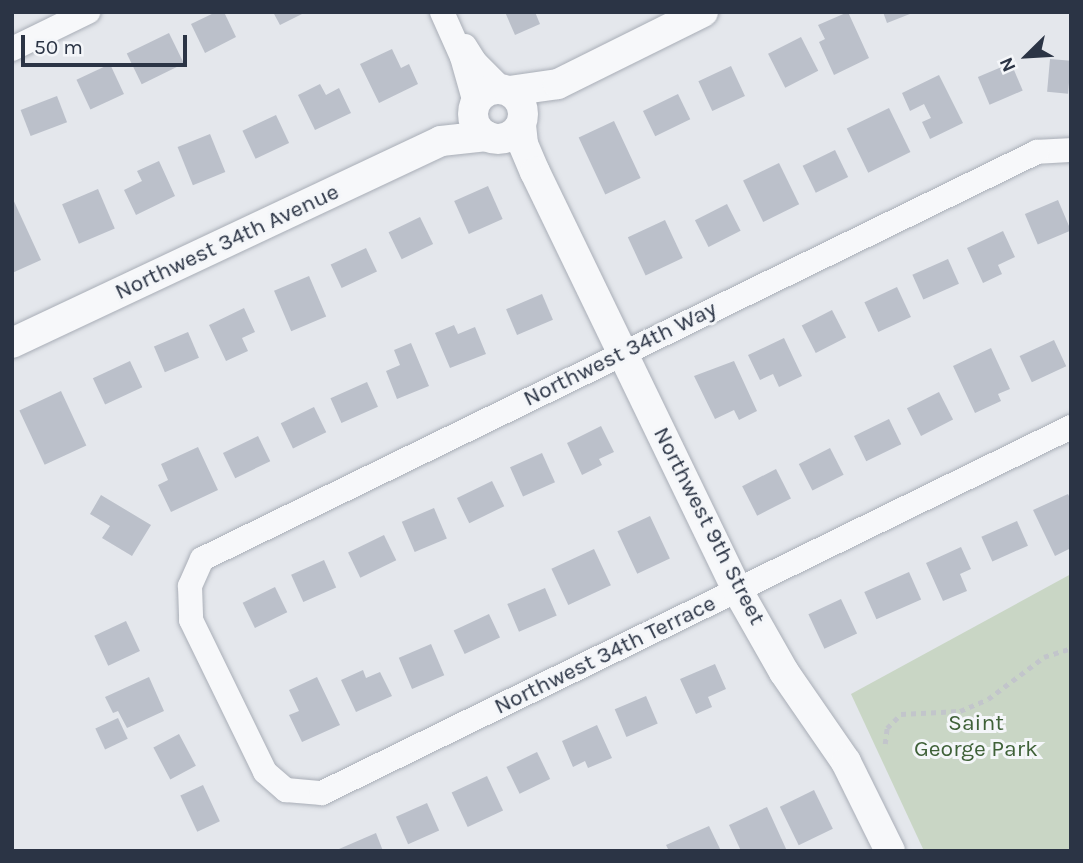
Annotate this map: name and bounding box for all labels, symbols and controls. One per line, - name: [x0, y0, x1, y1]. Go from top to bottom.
- scale bar: [24, 21, 191, 65]
- north arrow: [992, 21, 1062, 91]
- text: 50 m: [34, 35, 83, 59]
- text: N: [995, 54, 1021, 75]
- street label: Northwest 34th Avenue: [111, 178, 343, 306]
- street label: Northwest 34th Way: [519, 295, 721, 413]
- street label: Northwest 9th Street: [647, 422, 771, 630]
- street label: Northwest 34th Terrace: [490, 589, 720, 721]
- park label: Saint George Park: [914, 709, 1038, 763]

